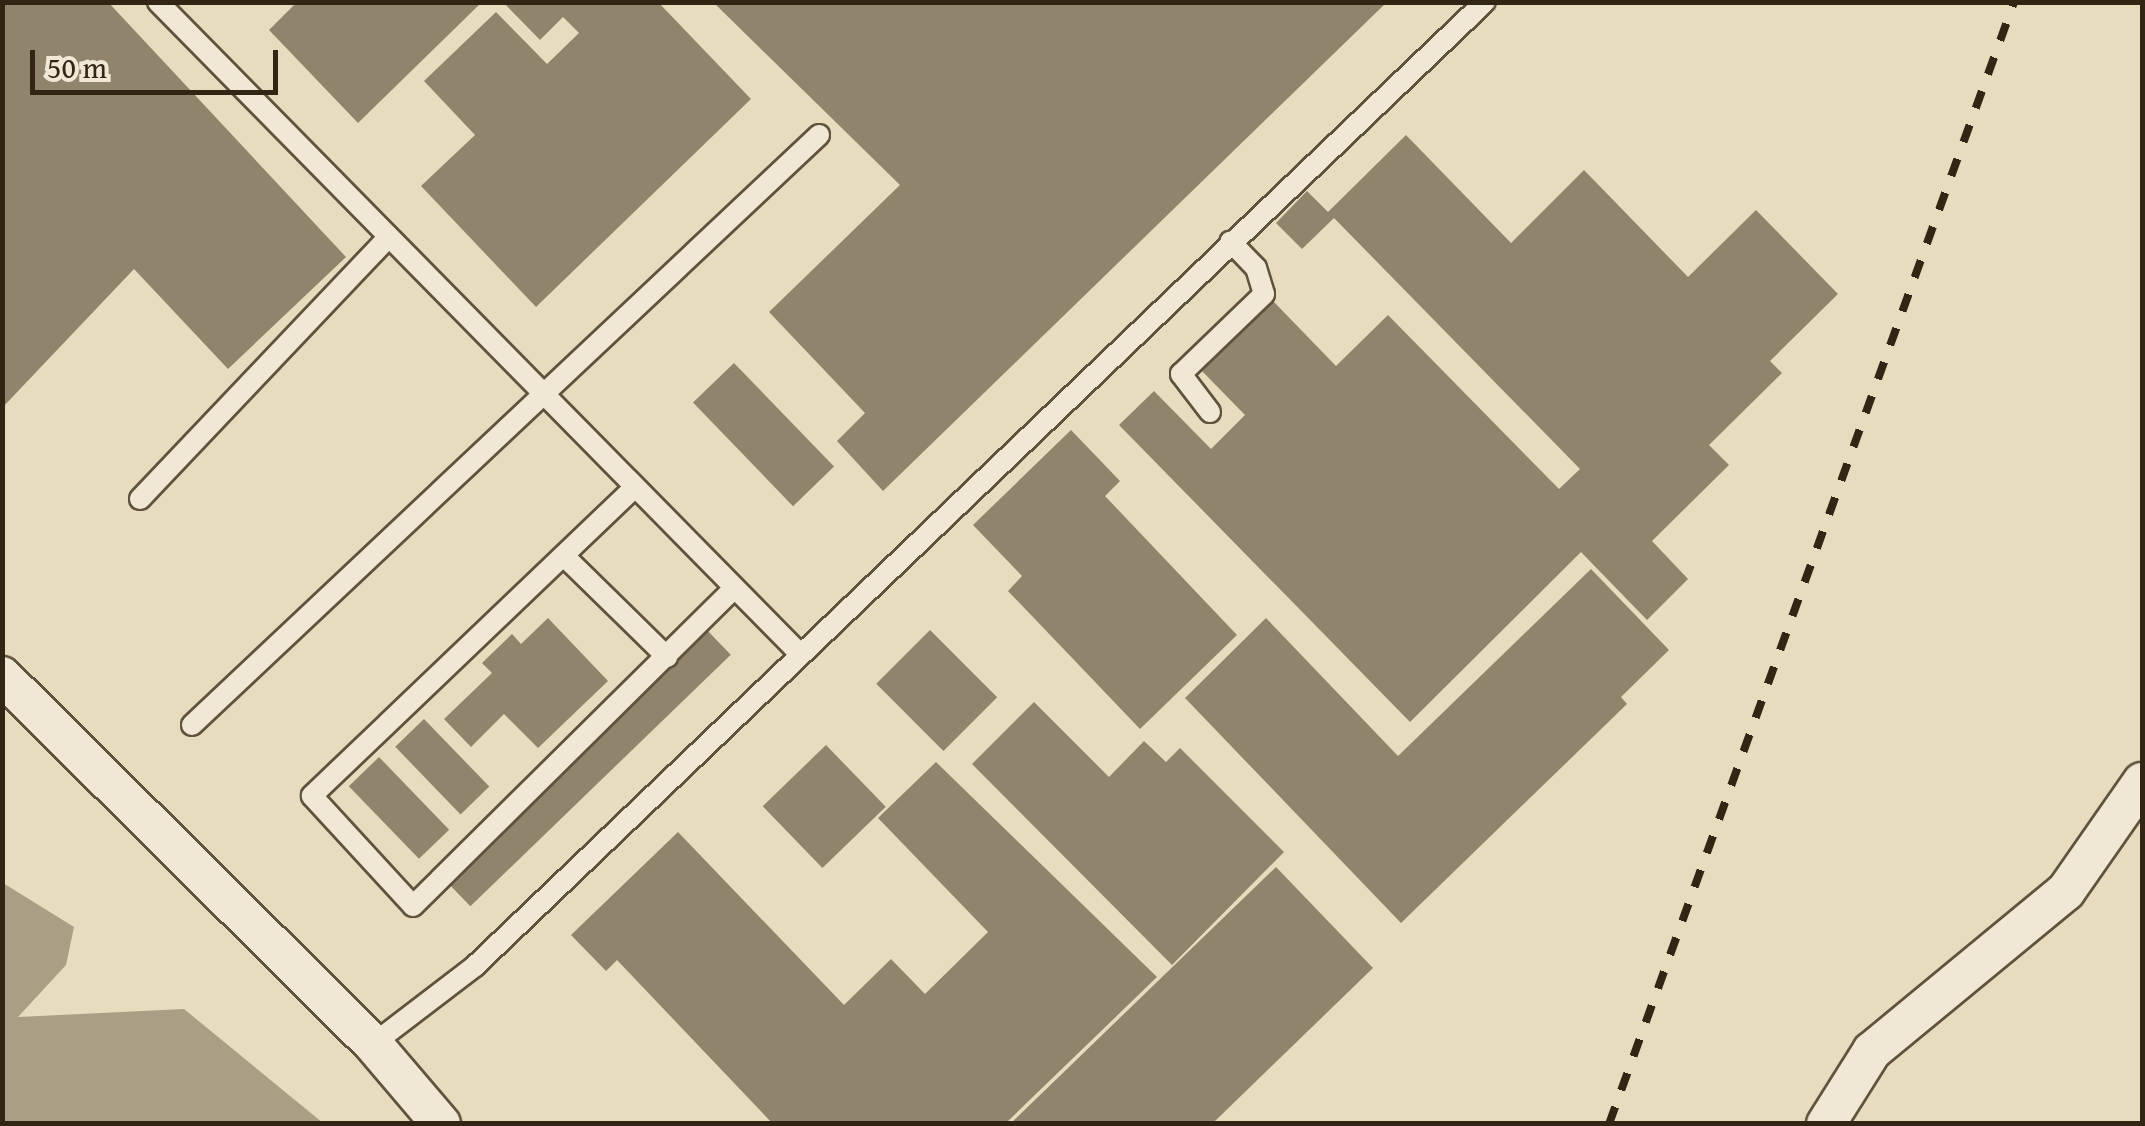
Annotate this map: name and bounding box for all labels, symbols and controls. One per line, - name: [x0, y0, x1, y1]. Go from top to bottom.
- scale bar: [35, 30, 282, 92]
- text: 50 m: [47, 45, 107, 89]

